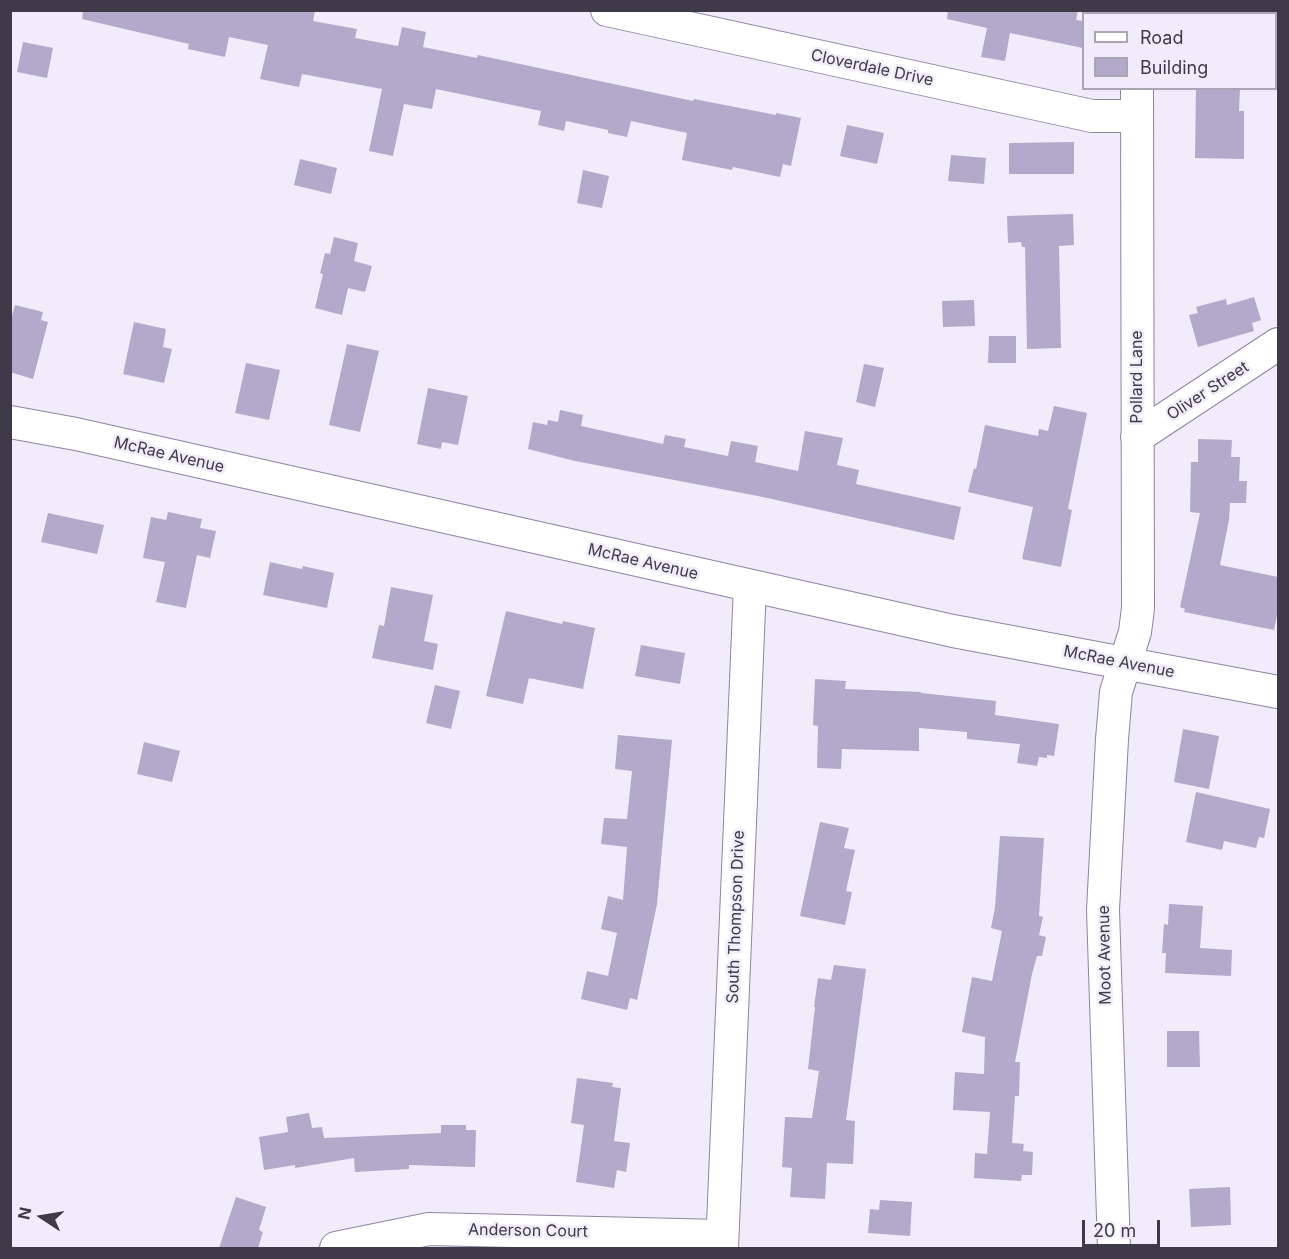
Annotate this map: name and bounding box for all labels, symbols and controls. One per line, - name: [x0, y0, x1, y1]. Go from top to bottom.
- legend: [1082, 12, 1277, 90]
- text: Road: [1140, 27, 1183, 48]
- street label: Cloverdale Drive: [809, 46, 935, 90]
- text: Building: [1140, 57, 1208, 78]
- street label: Pollard Lane: [1127, 330, 1147, 424]
- street label: Oliver Street: [1163, 357, 1253, 425]
- street label: McRae Avenue: [112, 433, 226, 477]
- street label: McRae Avenue: [586, 540, 700, 584]
- street label: McRae Avenue: [1062, 642, 1176, 682]
- street label: South Thompson Drive: [723, 830, 749, 1004]
- street label: Moot Avenue: [1095, 905, 1115, 1005]
- north arrow: [12, 1187, 72, 1247]
- text: N: [13, 1205, 35, 1221]
- scale bar: [1085, 1208, 1163, 1246]
- street label: Anderson Court: [468, 1220, 588, 1242]
- text: 20 m: [1093, 1220, 1136, 1241]

